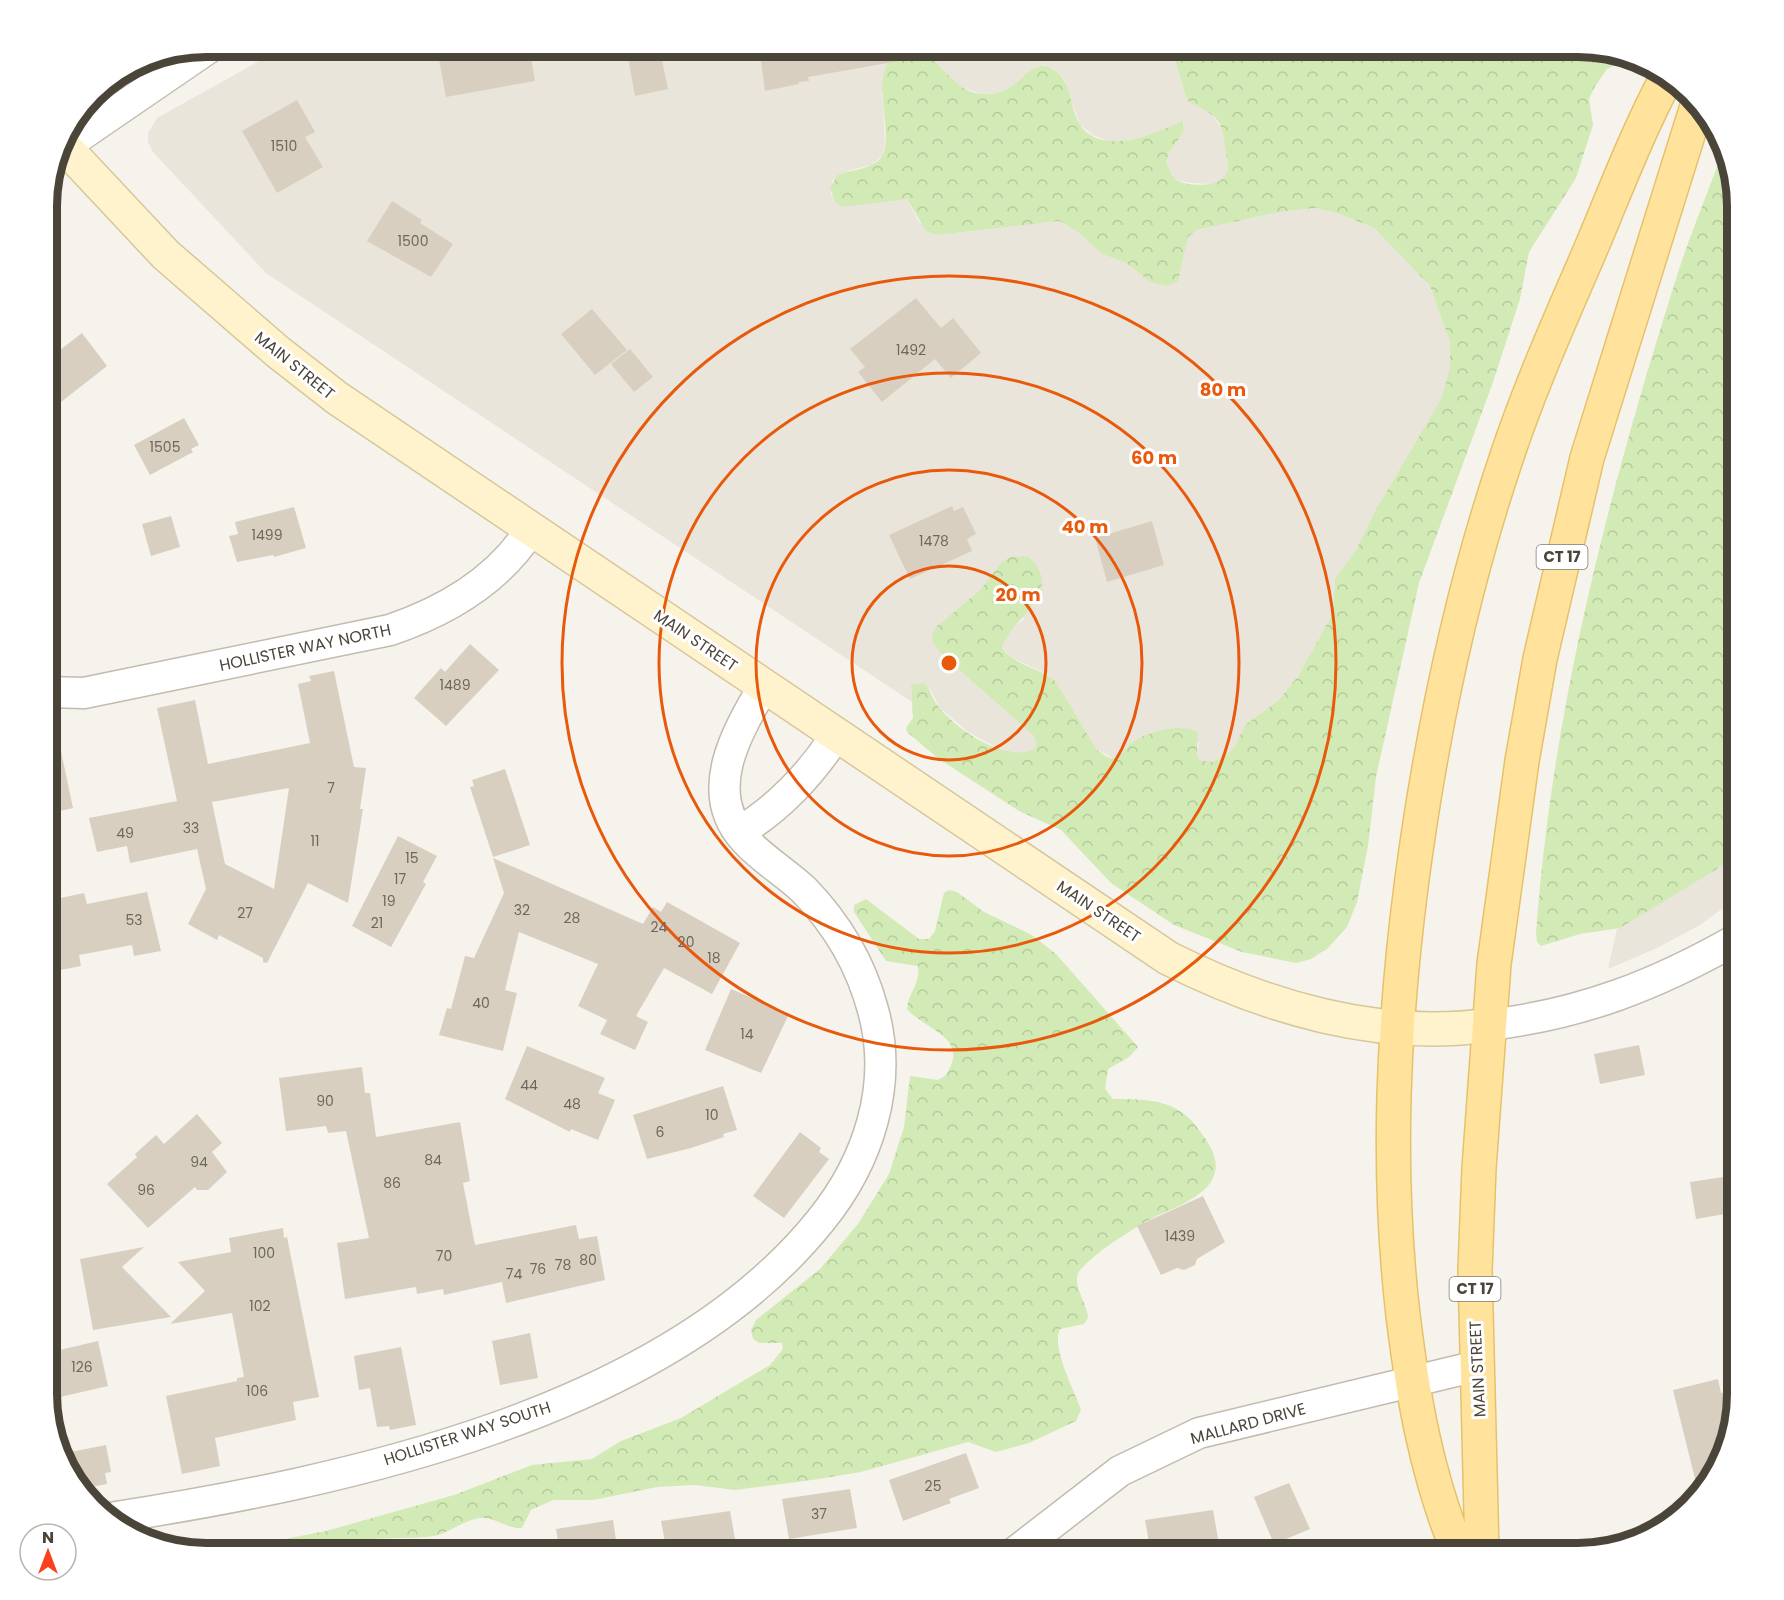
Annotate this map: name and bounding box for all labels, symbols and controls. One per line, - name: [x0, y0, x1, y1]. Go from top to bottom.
- house number: 1510: [271, 136, 297, 156]
- house number: 1500: [398, 231, 428, 251]
- street label: MAIN STREET: [250, 326, 340, 405]
- house number: 1492: [896, 340, 926, 360]
- text: 80 m: [1200, 377, 1246, 402]
- house number: 1505: [150, 437, 180, 457]
- text: 60 m: [1131, 445, 1177, 470]
- text: 40 m: [1062, 514, 1108, 539]
- house number: 1499: [252, 525, 282, 545]
- house number: 1478: [919, 531, 949, 551]
- road number: CT 17: [1536, 545, 1588, 569]
- text: 20 m: [996, 582, 1040, 607]
- street label: MAIN STREET: [649, 604, 743, 677]
- street label: HOLLISTER WAY NORTH: [217, 618, 393, 677]
- centre of rings: [939, 653, 959, 673]
- house number: 1489: [440, 675, 470, 695]
- house number: 7: [327, 778, 335, 798]
- house number: 33: [183, 818, 199, 838]
- house number: 49: [116, 823, 134, 843]
- house number: 11: [311, 831, 319, 851]
- house number: 15: [405, 848, 419, 868]
- house number: 17: [394, 869, 406, 889]
- street label: MAIN STREET: [1052, 875, 1146, 948]
- house number: 19: [382, 891, 396, 911]
- house number: 32: [514, 900, 530, 920]
- house number: 27: [237, 903, 253, 923]
- house number: 28: [564, 908, 581, 928]
- house number: 53: [125, 910, 143, 930]
- house number: 21: [371, 913, 383, 933]
- house number: 24: [651, 917, 668, 937]
- house number: 20: [678, 932, 694, 952]
- house number: 18: [707, 948, 721, 968]
- house number: 40: [472, 993, 490, 1013]
- house number: 14: [740, 1024, 754, 1044]
- house number: 44: [520, 1075, 538, 1095]
- house number: 90: [316, 1091, 334, 1111]
- house number: 48: [563, 1094, 581, 1114]
- house number: 10: [705, 1105, 719, 1125]
- house number: 6: [656, 1122, 665, 1142]
- house number: 84: [424, 1150, 442, 1170]
- house number: 94: [190, 1152, 208, 1172]
- house number: 86: [383, 1173, 401, 1193]
- house number: 96: [137, 1180, 155, 1200]
- house number: 1439: [1165, 1226, 1195, 1246]
- house number: 100: [253, 1243, 275, 1263]
- house number: 70: [436, 1246, 452, 1266]
- house number: 80: [579, 1250, 597, 1270]
- house number: 78: [555, 1255, 571, 1275]
- house number: 76: [530, 1259, 546, 1279]
- house number: 74: [506, 1264, 522, 1284]
- road number: CT 17: [1450, 1277, 1500, 1301]
- house number: 102: [249, 1296, 271, 1316]
- street label: MAIN STREET: [1463, 1320, 1492, 1418]
- house number: 126: [71, 1357, 93, 1377]
- house number: 106: [246, 1381, 268, 1401]
- street label: HOLLISTER WAY SOUTH: [381, 1396, 554, 1471]
- street label: MALLARD DRIVE: [1188, 1397, 1308, 1450]
- house number: 25: [925, 1476, 941, 1496]
- house number: 37: [811, 1504, 827, 1524]
- north arrow: [18, 1522, 78, 1582]
- text: N: [42, 1526, 54, 1549]

